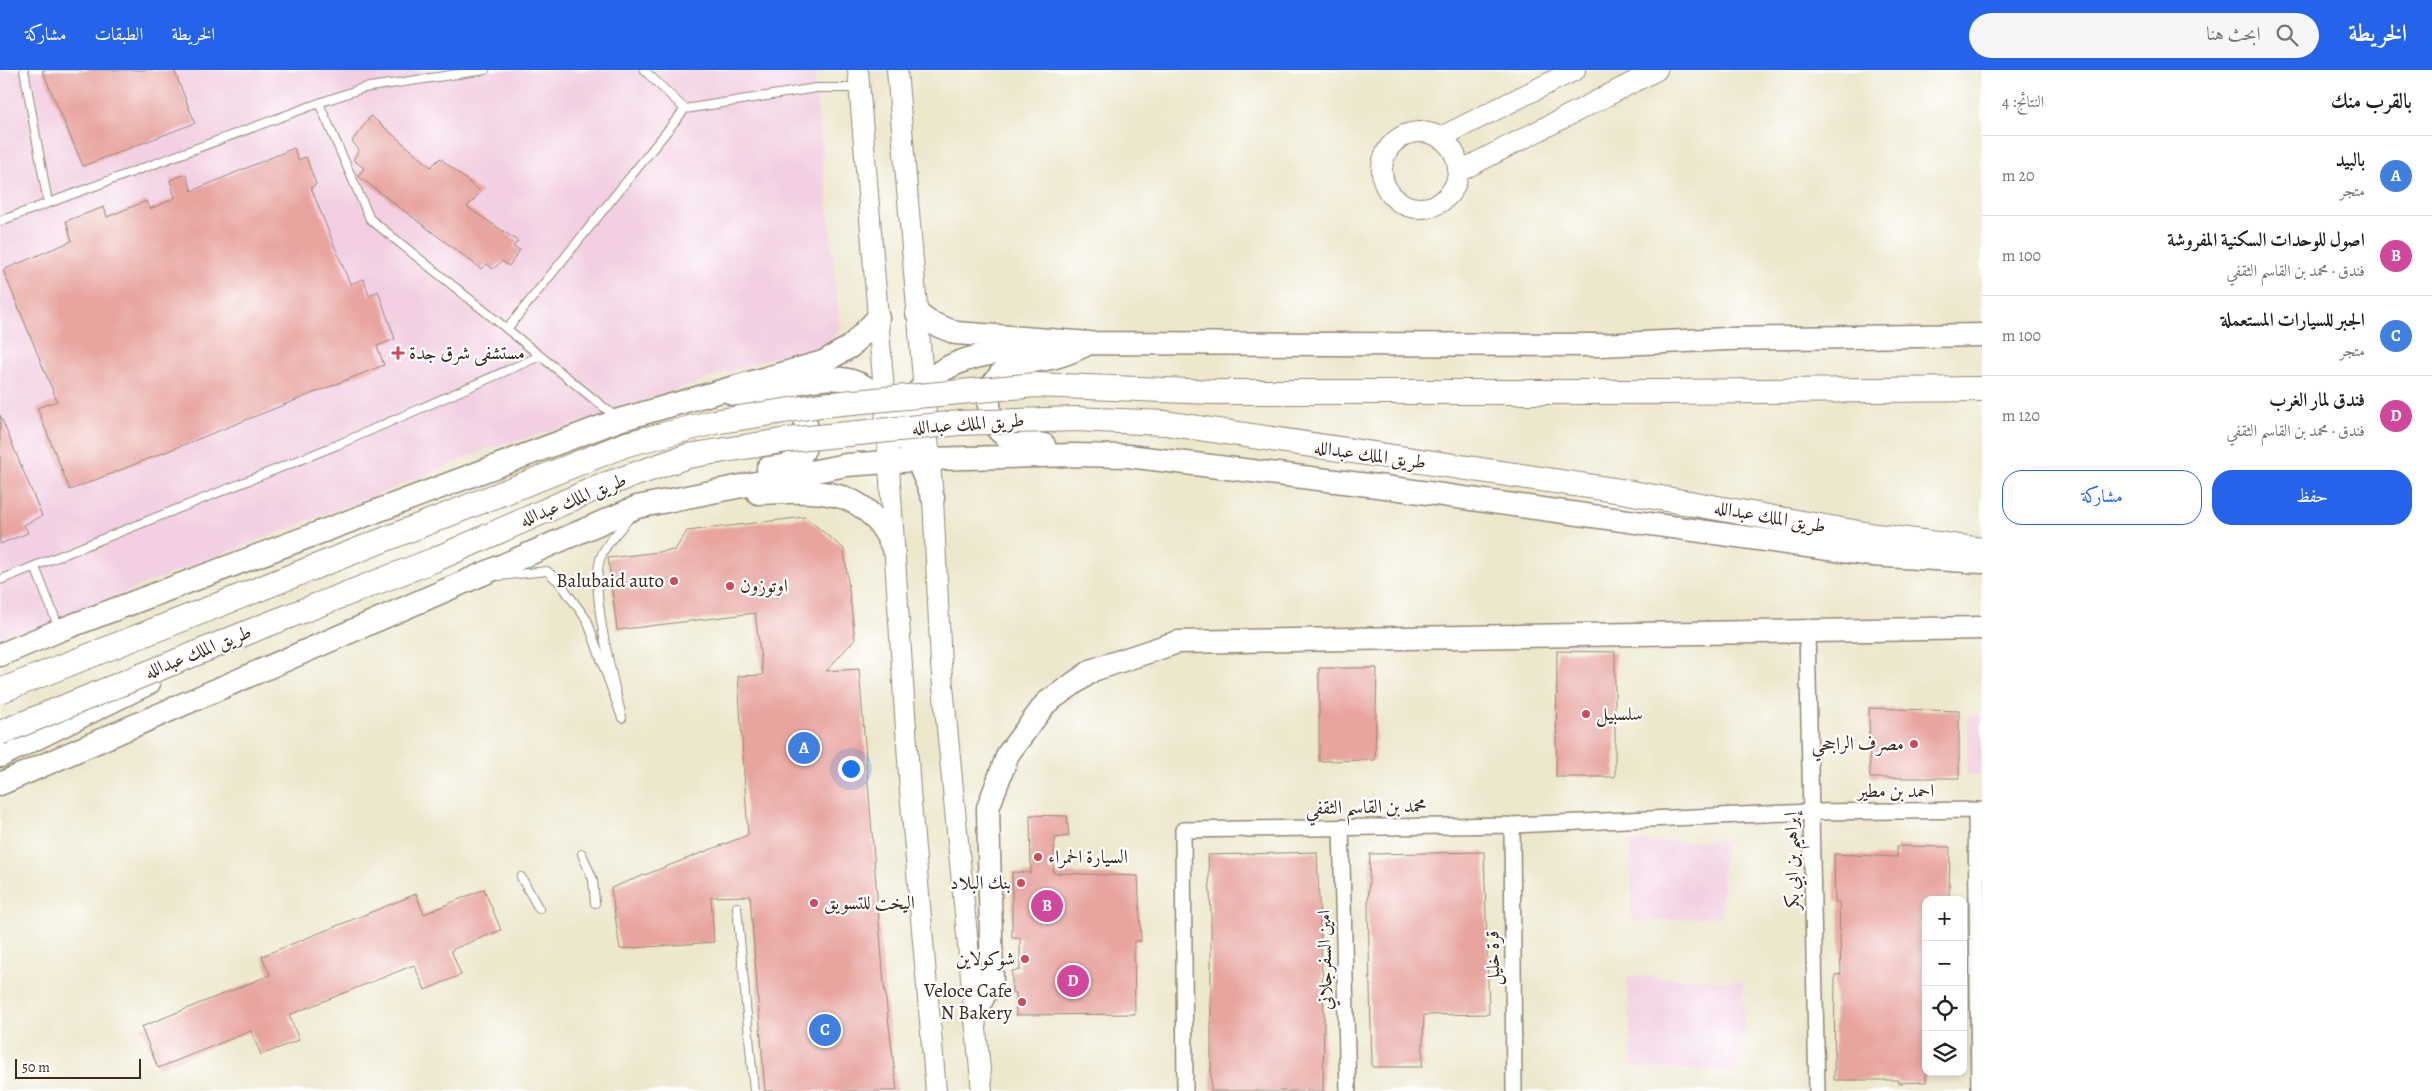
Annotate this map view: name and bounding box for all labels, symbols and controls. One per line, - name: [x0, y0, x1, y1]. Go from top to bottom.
- search box: [1969, 13, 2319, 58]
- text: الخريطة: [2349, 17, 2407, 49]
- text: ابحث هنا: [2206, 21, 2261, 47]
- icon: search: [2273, 21, 2301, 49]
- text: مشاركة: [25, 22, 66, 46]
- text: الطبقات: [94, 22, 143, 46]
- text: الخريطة: [171, 22, 215, 46]
- text: بالقرب منك: [2331, 87, 2412, 115]
- text: النتائج: 4: [2002, 91, 2044, 113]
- text: بالبيد: [2335, 147, 2365, 173]
- text: 20 m: [2002, 165, 2035, 187]
- text: A: [2391, 165, 2401, 187]
- text: متجر: [2340, 180, 2365, 202]
- text: اصول للوحدات السكنية المفروشة: [2167, 227, 2365, 253]
- text: 100 m: [2002, 245, 2041, 267]
- text: B: [2391, 245, 2401, 267]
- text: فندق · محمد بن القاسم الثقفي: [2226, 260, 2365, 282]
- text: الجبر للسيارات المستعملة: [2221, 307, 2365, 333]
- text: 100 m: [2002, 325, 2041, 347]
- text: C: [2391, 325, 2401, 347]
- place label: مستشفى شرق جدة: [409, 340, 525, 366]
- text: متجر: [2340, 340, 2365, 362]
- marker: مستشفى شرق جدة: [391, 346, 405, 360]
- text: فندق لمار الغرب: [2269, 387, 2365, 413]
- text: 120 m: [2002, 405, 2040, 427]
- text: D: [2390, 405, 2402, 427]
- street label: طريق الملك عبدالله: [911, 407, 1025, 441]
- text: فندق · محمد بن القاسم الثقفي: [2226, 420, 2365, 442]
- street label: طريق الملك عبدالله: [1312, 434, 1428, 476]
- street label: طريق الملك عبدالله: [516, 467, 630, 533]
- button: مشاركة: [2002, 470, 2202, 525]
- button: حفظ: [2212, 470, 2412, 525]
- street label: طريق الملك عبدالله: [1712, 494, 1828, 540]
- place label: Balubaid auto: [556, 568, 664, 594]
- place label: اوتوزون: [740, 573, 788, 599]
- marker: Balubaid auto: [668, 575, 680, 587]
- marker: اوتوزون: [724, 580, 736, 592]
- street label: طريق الملك عبدالله: [141, 619, 255, 685]
- place label: سلسبيل: [1596, 701, 1643, 727]
- marker: سلسبيل: [1580, 708, 1592, 720]
- pin: A: [788, 729, 820, 767]
- place label: مصرف الراجحي: [1812, 731, 1904, 762]
- marker: مصرف الراجحي: [1908, 738, 1920, 750]
- your location: [838, 756, 864, 782]
- street label: احمد بن مطير: [1856, 778, 1934, 804]
- street label: محمد بن القاسم الثقفي: [1305, 793, 1427, 827]
- street label: إبراهيم بن ابي بكر: [1778, 810, 1812, 912]
- place label: السيارة الحمراء: [1048, 844, 1128, 870]
- marker: السيارة الحمراء: [1032, 851, 1044, 863]
- place label: بنك البلاد: [950, 870, 1011, 896]
- marker: بنك البلاد: [1015, 877, 1027, 889]
- pin: B: [1031, 887, 1063, 925]
- place label: اليخت للتسويق: [824, 890, 915, 916]
- map controls: [1922, 896, 1967, 1076]
- button: +: [1922, 896, 1967, 941]
- marker: اليخت للتسويق: [808, 897, 820, 909]
- street label: امين السفرجلاني: [1311, 910, 1341, 1010]
- street label: قرة خليل: [1480, 930, 1506, 986]
- button: −: [1922, 941, 1967, 986]
- place label: شوكولاين: [956, 946, 1015, 972]
- marker: شوكولاين: [1019, 953, 1031, 965]
- pin: D: [1057, 962, 1089, 1000]
- place label: Veloce Cafe N Bakery: [923, 978, 1013, 1026]
- button: locate: [1922, 986, 1967, 1031]
- marker: Veloce Cafe N Bakery: [1016, 996, 1028, 1008]
- pin: C: [809, 1011, 841, 1049]
- button: layers: [1922, 1031, 1967, 1076]
- scale bar: [15, 1056, 141, 1079]
- text: 50 m: [22, 1058, 50, 1077]

